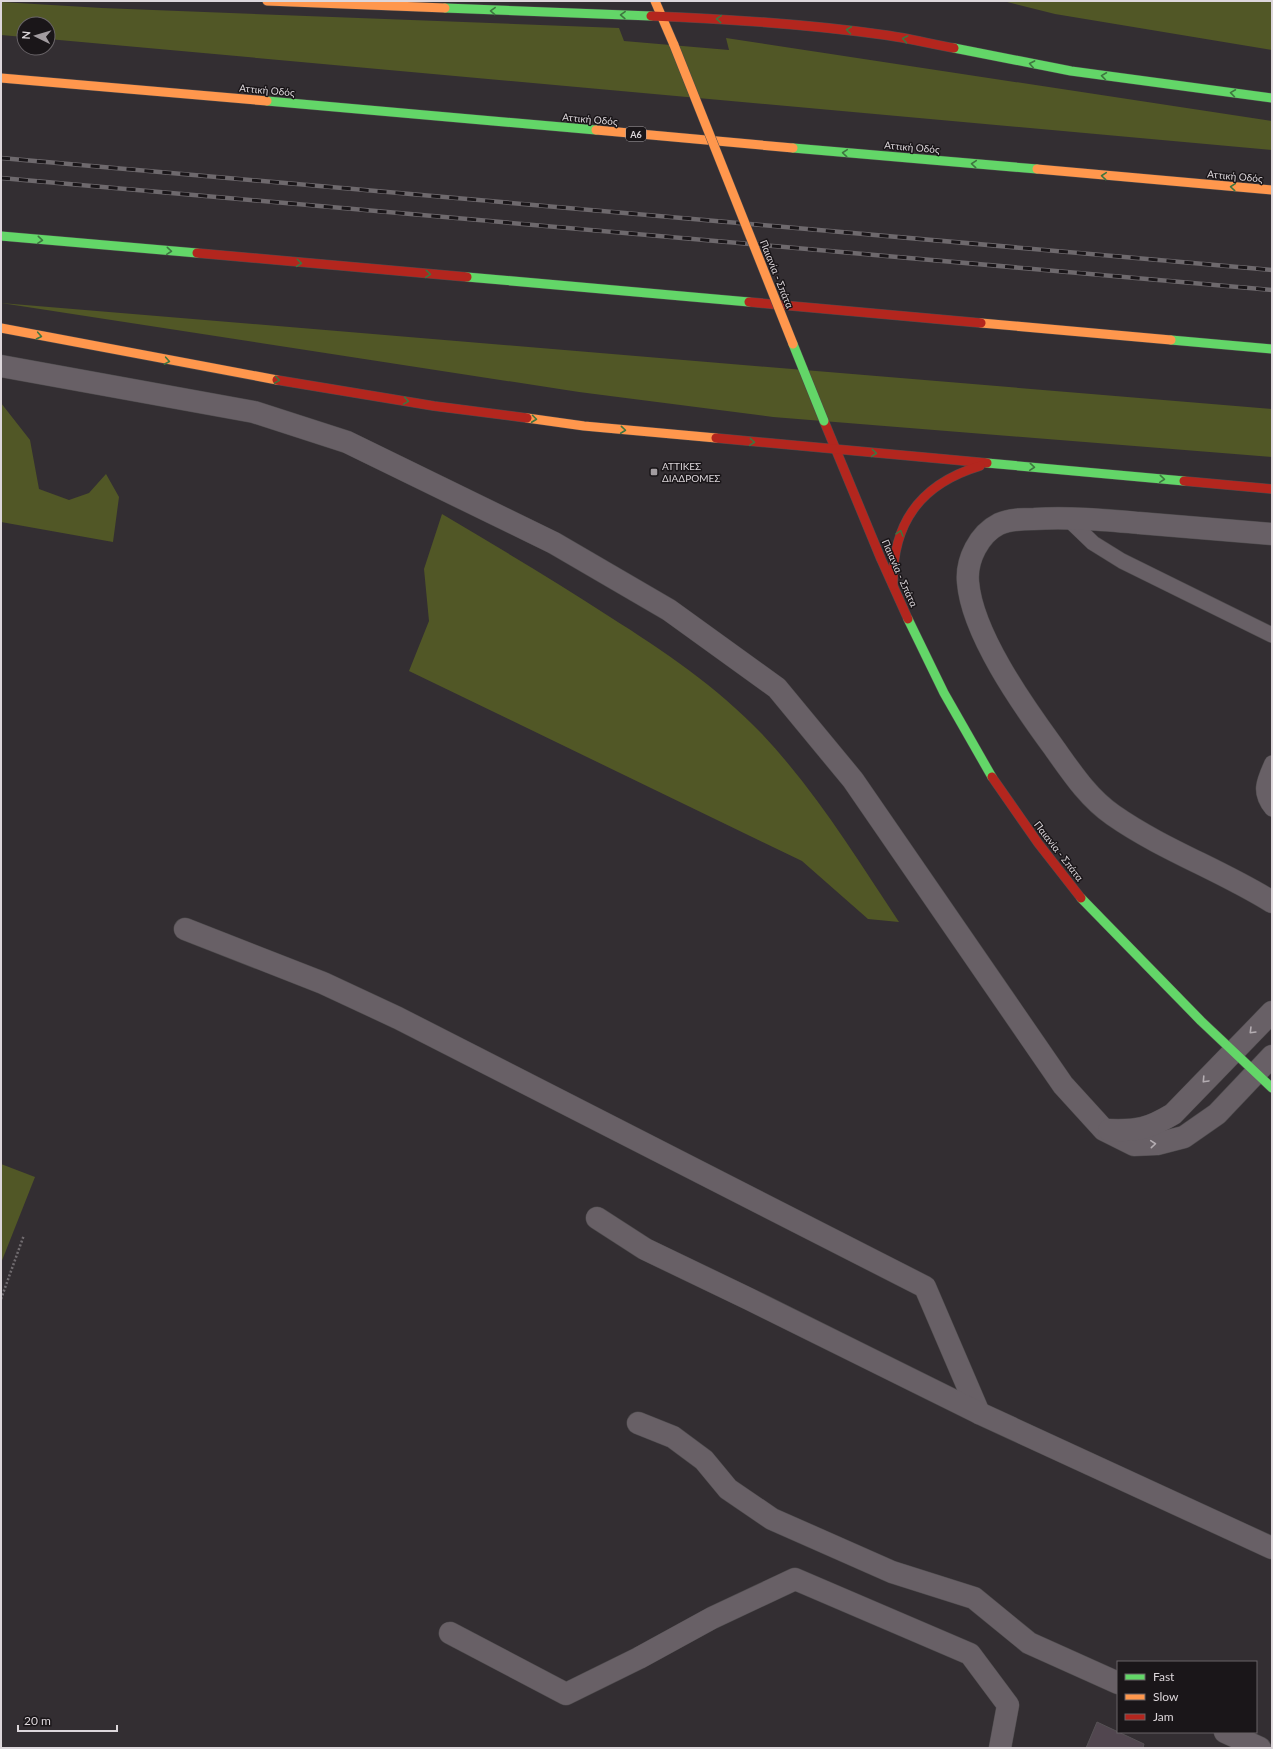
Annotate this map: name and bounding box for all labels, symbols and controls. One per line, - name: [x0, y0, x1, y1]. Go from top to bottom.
- one-way arrow: [490, 7, 496, 15]
- one-way arrow: [620, 11, 626, 19]
- one-way arrow: [716, 15, 722, 24]
- north arrow: [16, 16, 56, 56]
- one-way arrow: [845, 26, 852, 35]
- text: N: [19, 30, 32, 40]
- one-way arrow: [902, 35, 908, 43]
- one-way arrow: [1029, 60, 1036, 68]
- one-way arrow: [1101, 72, 1108, 81]
- street label: Αττική Οδός: [239, 82, 296, 98]
- one-way arrow: [1230, 89, 1236, 98]
- street label: Αττική Οδός: [562, 111, 619, 127]
- road number: Α6: [626, 127, 646, 141]
- street label: Αττική Οδός: [884, 139, 941, 155]
- one-way arrow: [842, 148, 848, 157]
- one-way arrow: [971, 160, 977, 169]
- street label: Αττική Οδός: [1207, 168, 1264, 184]
- one-way arrow: [1101, 171, 1107, 180]
- one-way arrow: [1230, 183, 1236, 192]
- one-way arrow: [37, 235, 43, 244]
- street label: Παιανία - Σπάτα: [758, 238, 796, 310]
- one-way arrow: [166, 247, 172, 256]
- one-way arrow: [296, 258, 302, 267]
- one-way arrow: [425, 270, 431, 279]
- one-way arrow: [36, 331, 42, 340]
- one-way arrow: [164, 356, 170, 365]
- one-way arrow: [274, 375, 280, 384]
- one-way arrow: [403, 396, 409, 405]
- one-way arrow: [531, 414, 537, 423]
- one-way arrow: [620, 425, 626, 434]
- one-way arrow: [749, 437, 755, 446]
- one-way arrow: [871, 448, 877, 457]
- place label: ΑΤΤΙΚΕΣ ΔΙΑΔΡΟΜΕΣ: [662, 460, 720, 484]
- one-way arrow: [1029, 462, 1035, 471]
- marker: ΑΤΤΙΚΕΣ ΔΙΑΔΡΟΜΕΣ: [649, 467, 659, 477]
- one-way arrow: [1159, 474, 1165, 483]
- one-way arrow: [895, 530, 904, 537]
- street label: Παιανία - Σπάτα: [880, 537, 920, 609]
- street label: Παιανία - Σπάτα: [1032, 819, 1086, 883]
- one-way arrow: [1249, 1026, 1257, 1034]
- one-way arrow: [1203, 1075, 1210, 1082]
- one-way arrow: [1150, 1140, 1157, 1149]
- legend: [1117, 1661, 1257, 1733]
- text: Fast: [1153, 1669, 1175, 1684]
- text: Slow: [1153, 1689, 1179, 1704]
- scale bar: [18, 1707, 117, 1733]
- text: Jam: [1153, 1709, 1174, 1724]
- text: 20 m: [24, 1713, 51, 1728]

